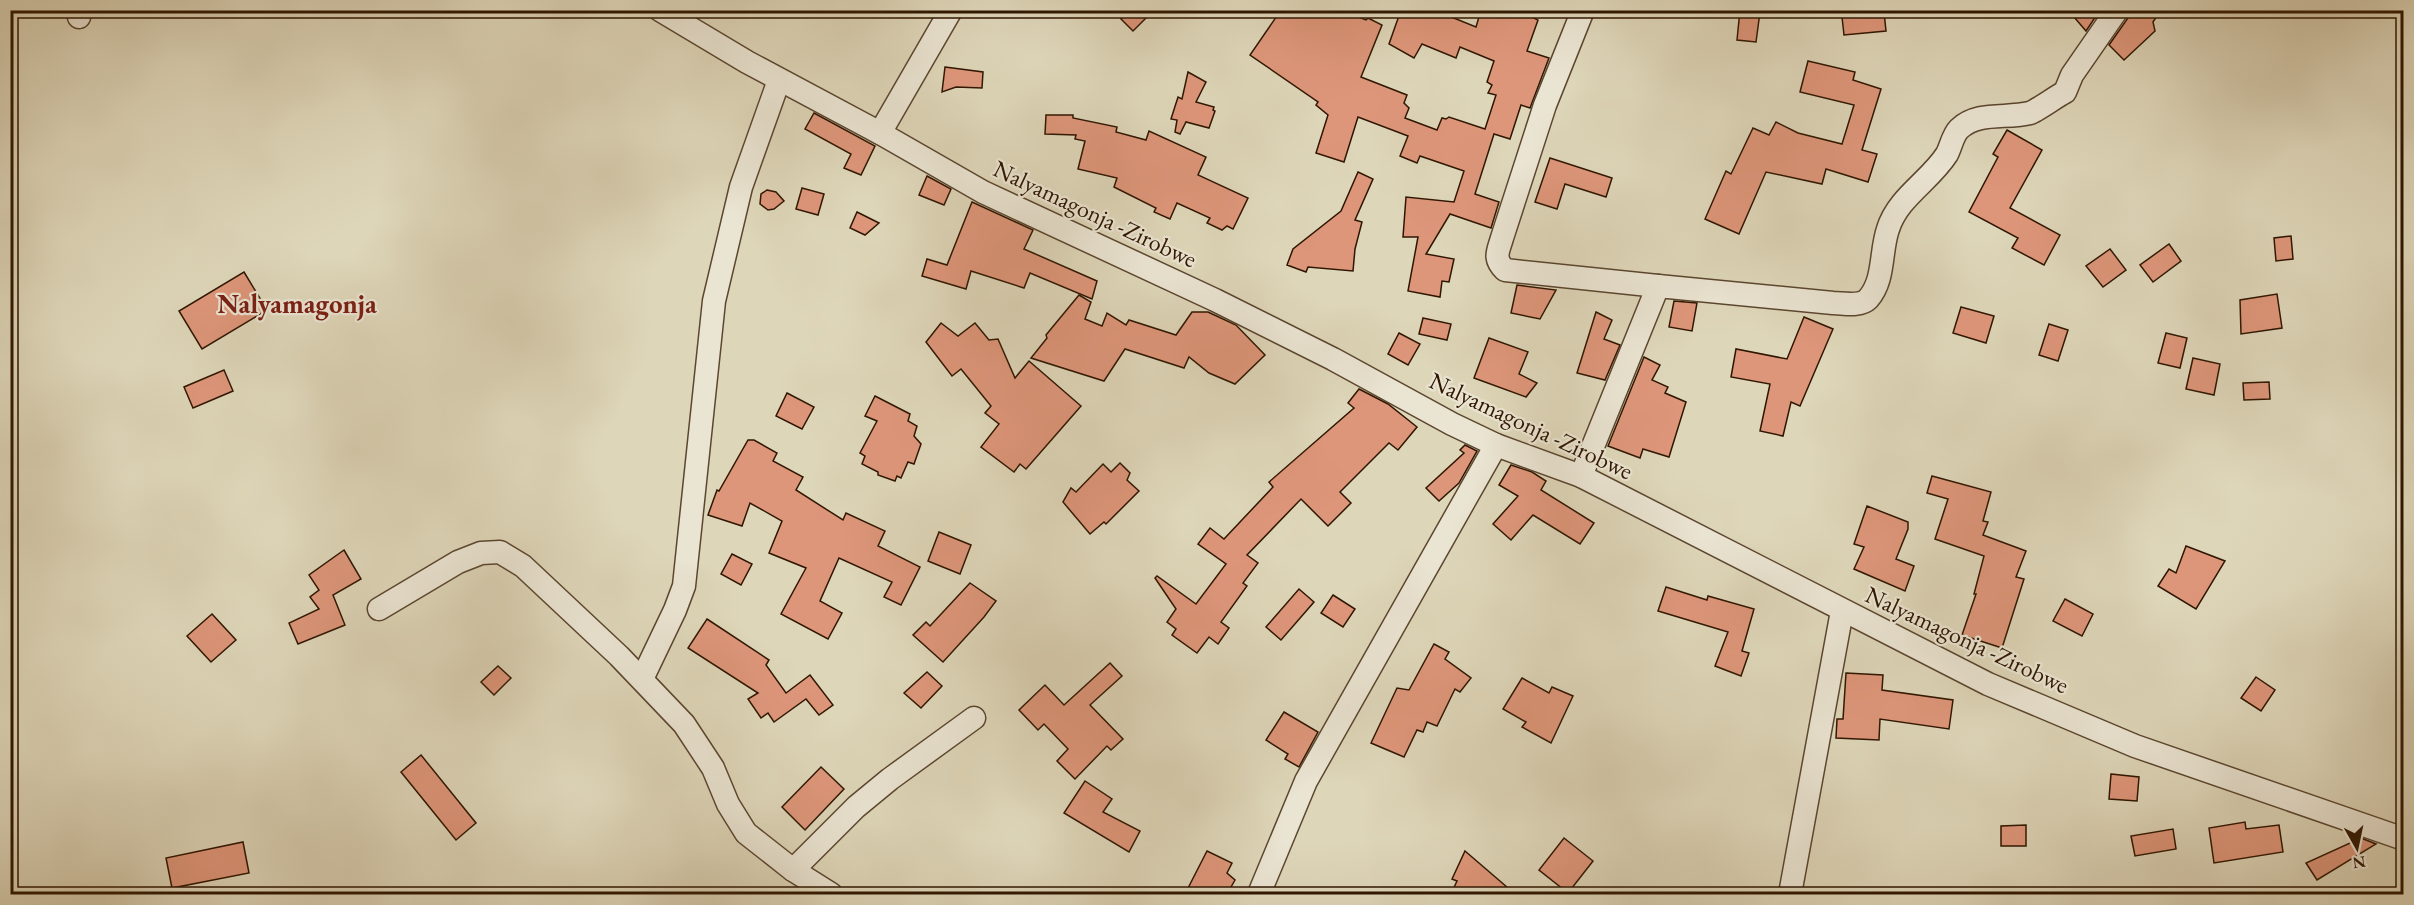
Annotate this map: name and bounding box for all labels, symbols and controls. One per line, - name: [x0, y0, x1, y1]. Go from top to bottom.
- street label: Nalyamagonja -Zirobwe: [988, 153, 1202, 274]
- district label: Nalyamagonja: [217, 286, 377, 321]
- street label: Nalyamagonja -Zirobwe: [1424, 365, 1638, 486]
- street label: Nalyamagonja -Zirobwe: [1860, 579, 2074, 700]
- north arrow: [2327, 818, 2387, 878]
- text: N: [2351, 851, 2367, 874]

